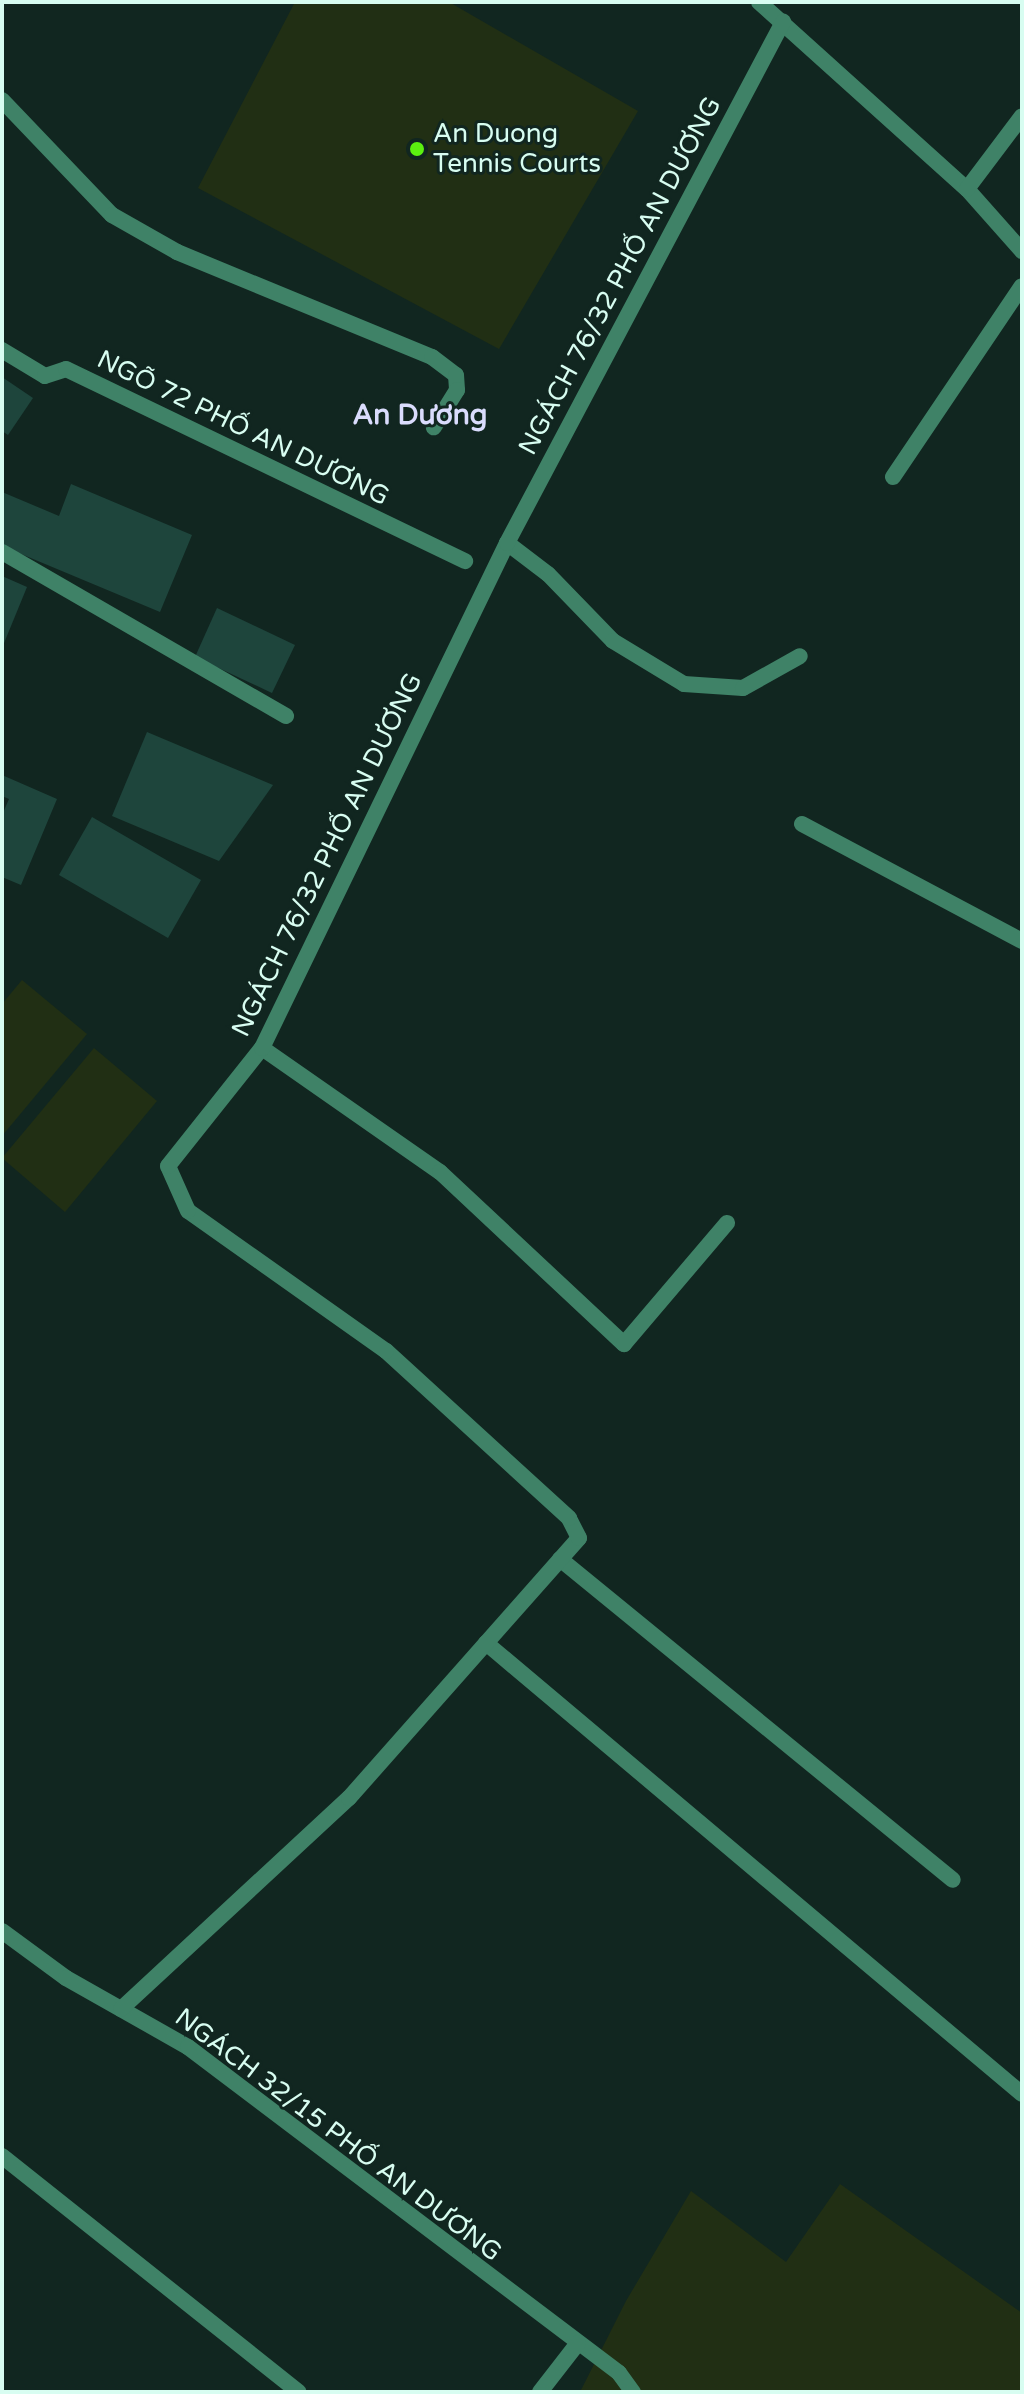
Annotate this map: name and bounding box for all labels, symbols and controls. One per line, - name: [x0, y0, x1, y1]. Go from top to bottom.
- street label: NGÁCH 76/32 PHỐ AN DƯƠNG: [512, 92, 728, 460]
- place label: An Duong Tennis Courts: [433, 118, 601, 180]
- marker: An Duong Tennis Courts: [408, 140, 426, 158]
- street label: NGÕ 72 PHỐ AN DƯƠNG: [92, 344, 394, 512]
- district label: An Dương: [353, 398, 487, 432]
- street label: NGÁCH 76/32 PHỐ AN DƯƠNG: [225, 668, 429, 1042]
- street label: NGÁCH 32/15 PHỐ AN DƯƠNG: [169, 2002, 507, 2268]

